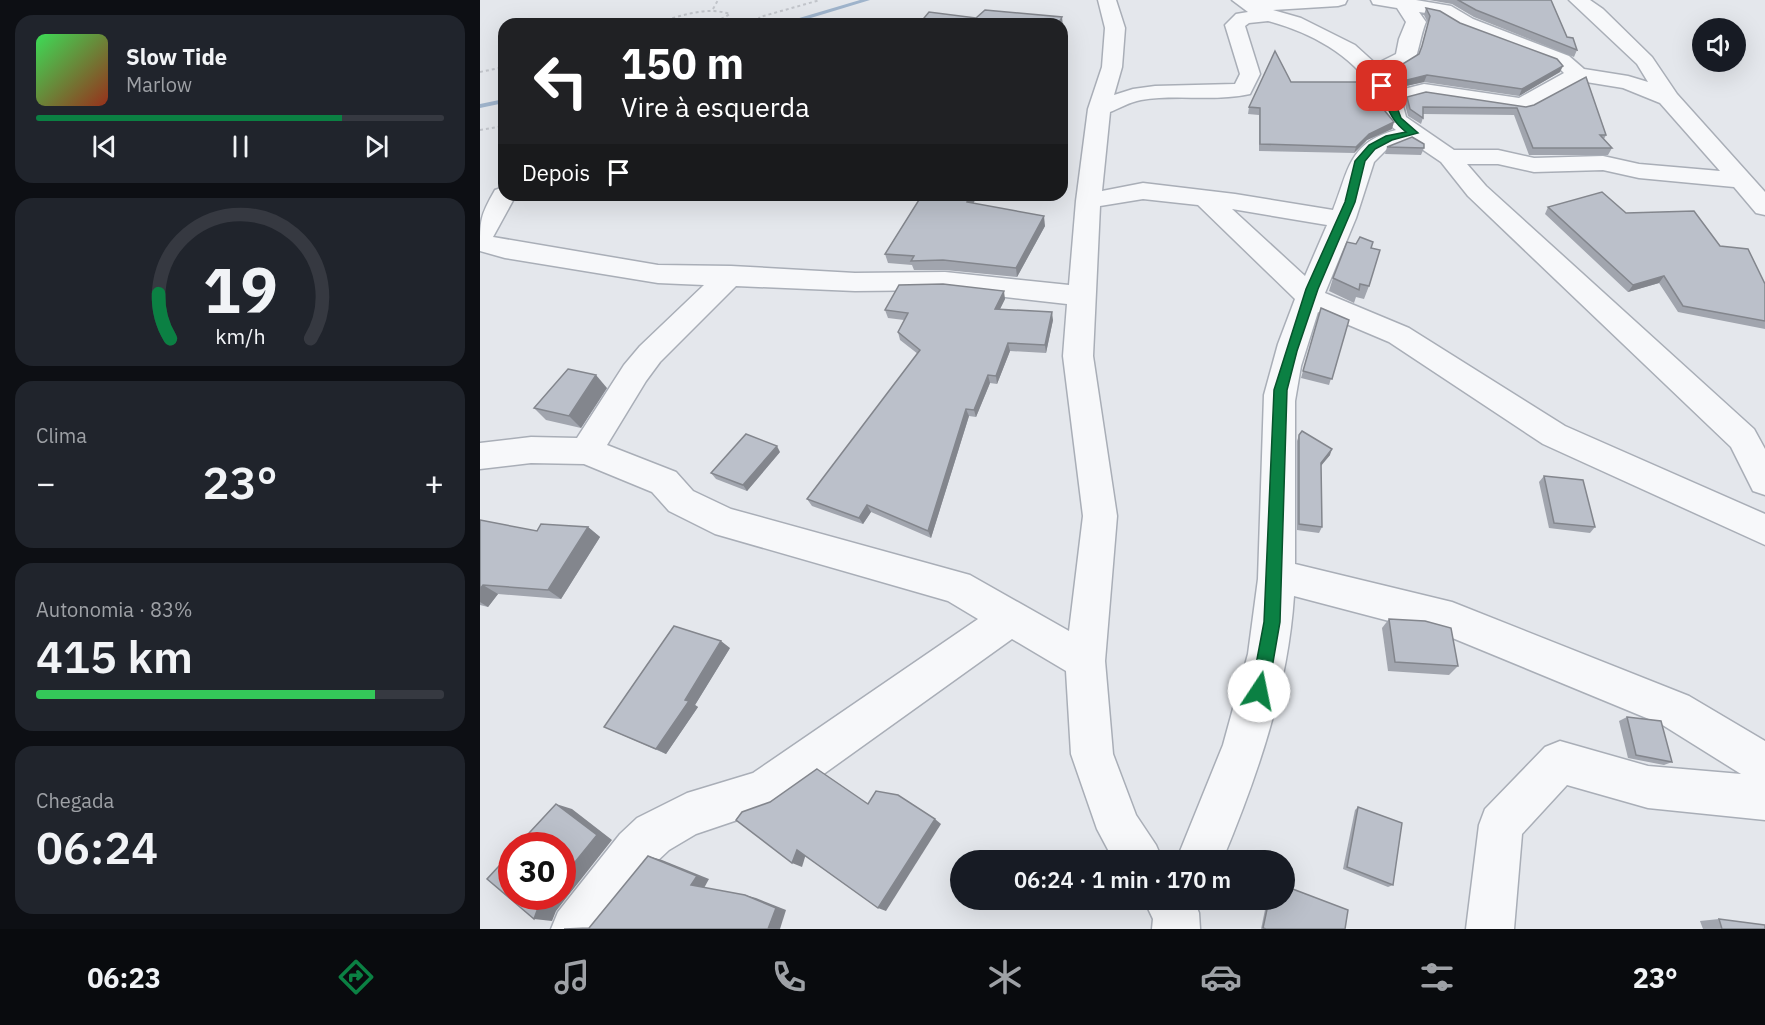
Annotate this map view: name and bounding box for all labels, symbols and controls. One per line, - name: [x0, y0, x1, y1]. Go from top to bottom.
- map controls: [1692, 18, 1746, 72]
- button: sound: [1692, 18, 1746, 72]
- text: 150 m: [621, 36, 744, 91]
- text: Slow Tide: [126, 42, 227, 71]
- icon: left: [522, 42, 600, 120]
- pin: [1356, 60, 1407, 111]
- icon: arrive: [1365, 69, 1398, 102]
- text: Marlow: [126, 71, 192, 98]
- text: Vire à esquerda: [621, 89, 810, 124]
- icon: previous: [88, 130, 121, 163]
- icon: pause: [224, 130, 257, 163]
- icon: next: [360, 130, 393, 163]
- icon: arrive: [602, 156, 635, 189]
- text: Depois: [522, 158, 590, 187]
- text: 19: [203, 249, 277, 330]
- text: km/h: [215, 322, 265, 350]
- text: Clima: [36, 422, 87, 449]
- text: 23°: [202, 453, 278, 511]
- text: −: [36, 461, 56, 504]
- text: +: [424, 461, 444, 504]
- text: Autonomia · 83%: [36, 596, 193, 623]
- text: 415 km: [36, 627, 193, 685]
- position arrow: [1227, 659, 1291, 723]
- text: Chegada: [36, 787, 114, 814]
- text: 06:24: [36, 818, 158, 876]
- speed limit sign: 30: [498, 832, 576, 910]
- text: 06:24 · 1 min · 170 m: [1014, 865, 1231, 894]
- icon: directions: [335, 956, 377, 998]
- icon: music: [551, 956, 593, 998]
- icon: phone: [768, 956, 810, 998]
- icon: climate: [984, 956, 1026, 998]
- icon: car: [1200, 956, 1242, 998]
- icon: filters: [1416, 956, 1458, 998]
- text: 06:23: [87, 960, 161, 995]
- text: 23°: [1633, 960, 1678, 995]

